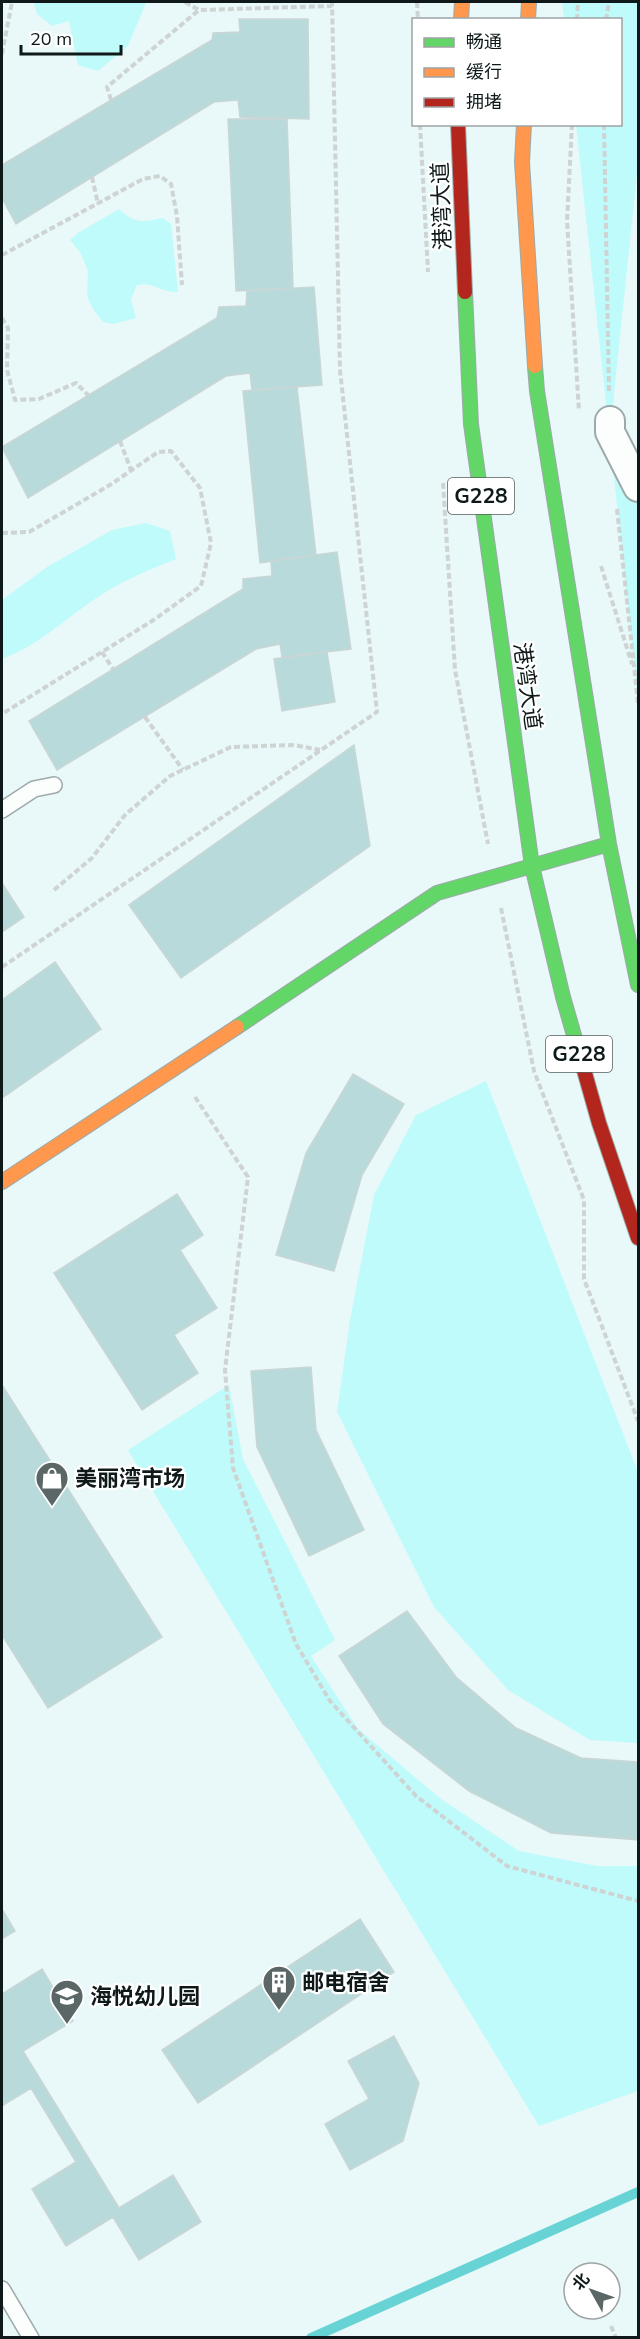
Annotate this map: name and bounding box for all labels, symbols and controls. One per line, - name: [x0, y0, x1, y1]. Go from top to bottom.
- scale bar: [21, 18, 122, 56]
- legend: [412, 18, 622, 126]
- text: 20 m: [30, 27, 72, 50]
- text: 畅通: [466, 30, 502, 53]
- text: 缓行: [466, 60, 502, 83]
- text: 拥堵: [466, 90, 502, 113]
- street label: 港湾大道: [425, 162, 457, 250]
- road number: G228: [448, 478, 514, 514]
- street label: 港湾大道: [508, 640, 548, 732]
- road number: G228: [546, 1036, 612, 1072]
- shop icon: 美丽湾市场: [34, 1460, 70, 1507]
- place label: 美丽湾市场: [75, 1464, 185, 1492]
- building icon: 邮电宿舍: [261, 1964, 297, 2011]
- place label: 邮电宿舍: [302, 1968, 390, 1996]
- school or university icon: 海悦幼儿园: [49, 1978, 85, 2025]
- place label: 海悦幼儿园: [90, 1982, 200, 2010]
- north arrow: [562, 2261, 622, 2321]
- text: 北: [568, 2269, 593, 2294]

